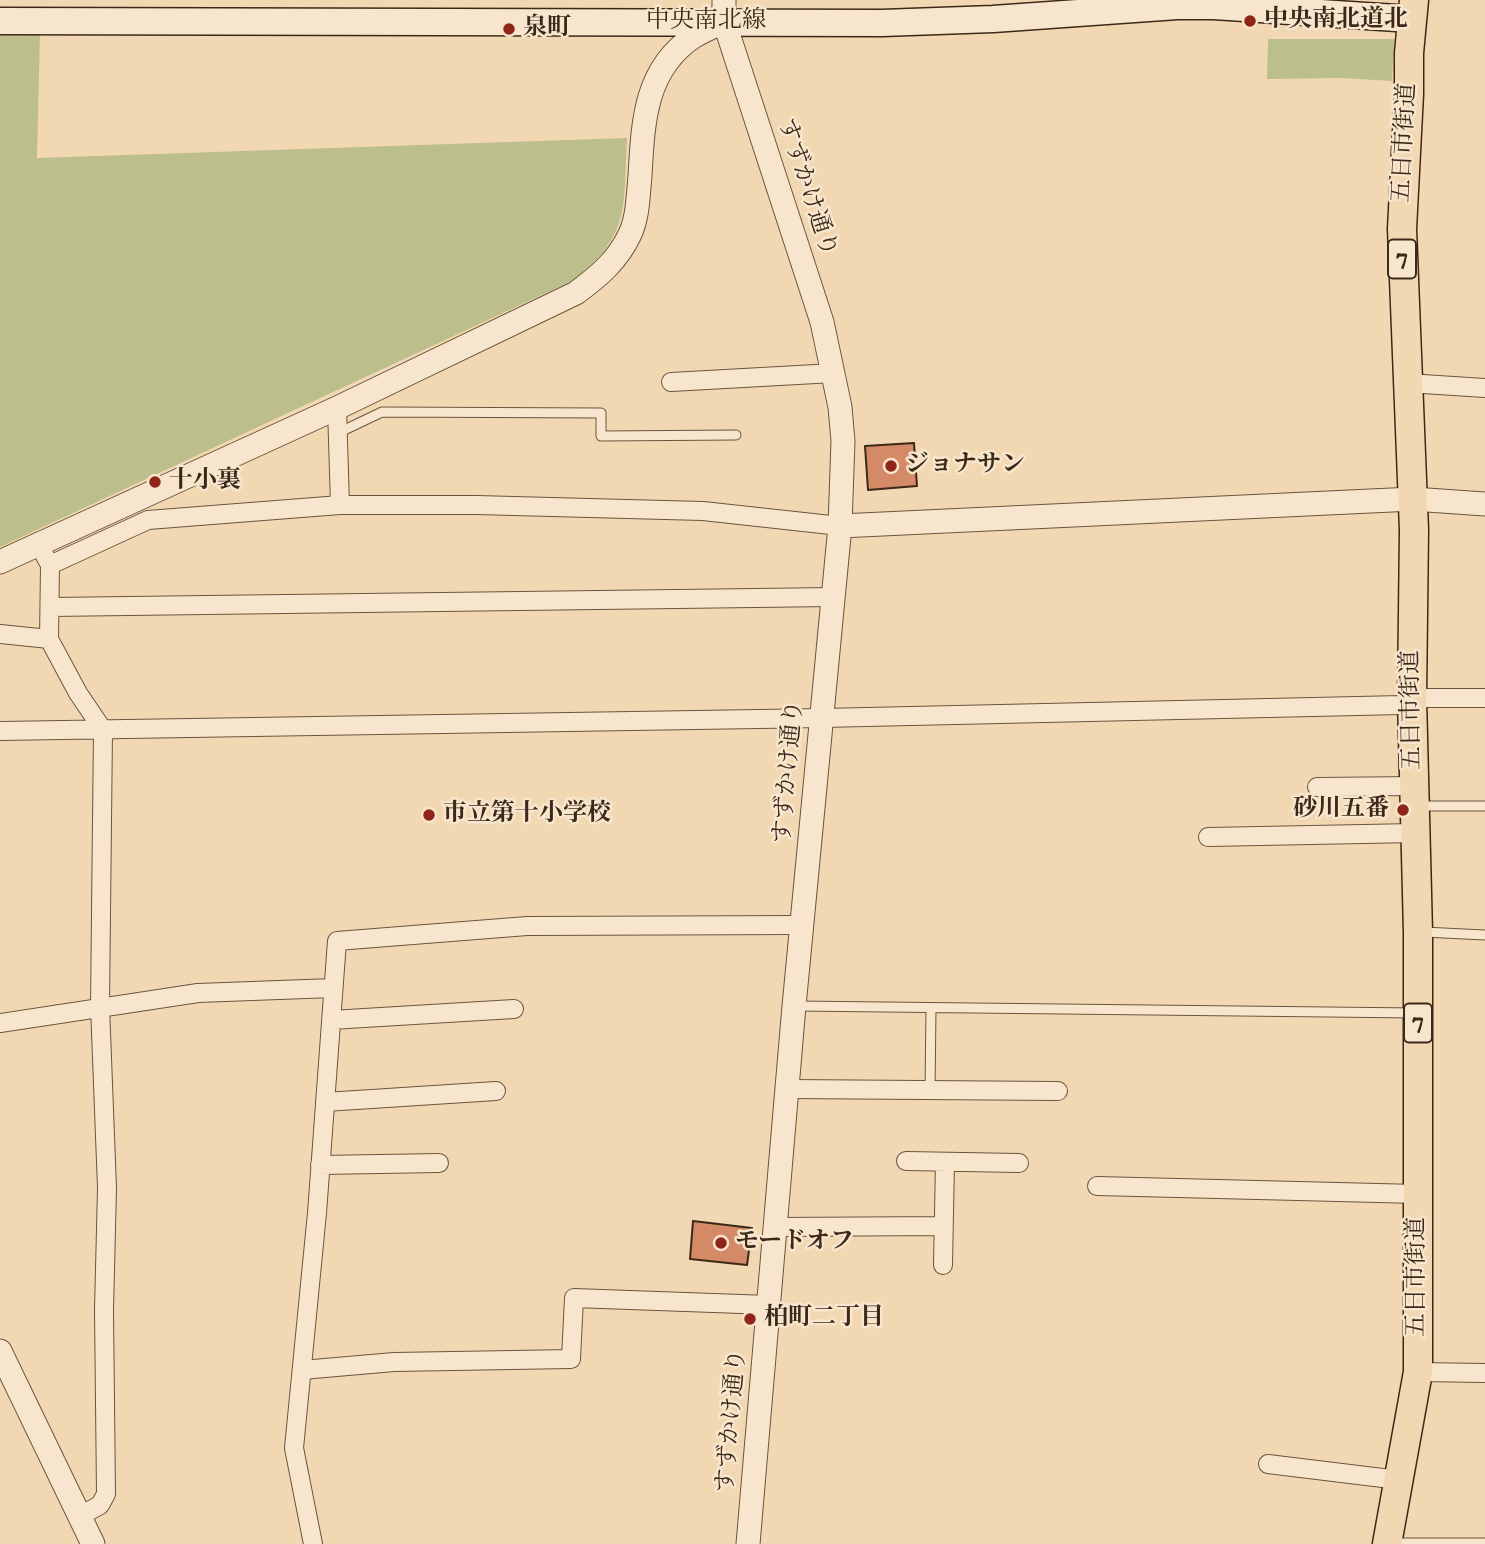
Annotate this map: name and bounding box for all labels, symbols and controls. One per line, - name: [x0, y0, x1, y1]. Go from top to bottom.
- place label: 中央南北道北: [1264, 7, 1408, 35]
- street label: 中央南北線: [646, 8, 766, 36]
- marker: 中央南北道北: [1242, 13, 1258, 29]
- place label: 泉町: [523, 15, 571, 43]
- marker: 泉町: [501, 21, 517, 37]
- street label: 五日市街道: [1388, 82, 1424, 204]
- street label: すずかけ通り: [770, 115, 842, 261]
- road number: 7: [1388, 240, 1416, 278]
- place label: ジョナサン: [905, 452, 1025, 480]
- marker: ジョナサン: [883, 458, 899, 474]
- place label: 十小裏: [169, 468, 241, 496]
- marker: 十小裏: [147, 474, 163, 490]
- street label: 五日市街道: [1398, 650, 1428, 770]
- street label: すずかけ通り: [769, 699, 811, 845]
- place label: 砂川五番: [1293, 796, 1389, 824]
- place label: 市立第十小学校: [443, 801, 611, 829]
- marker: 砂川五番: [1395, 802, 1411, 818]
- marker: 市立第十小学校: [421, 807, 437, 823]
- road number: 7: [1404, 1004, 1432, 1042]
- street label: 五日市街道: [1404, 1217, 1432, 1337]
- place label: モードオフ: [735, 1229, 854, 1257]
- marker: モードオフ: [713, 1235, 729, 1251]
- place label: 柏町二丁目: [764, 1305, 884, 1333]
- marker: 柏町二丁目: [742, 1311, 758, 1327]
- street label: すずかけ通り: [712, 1348, 754, 1494]

